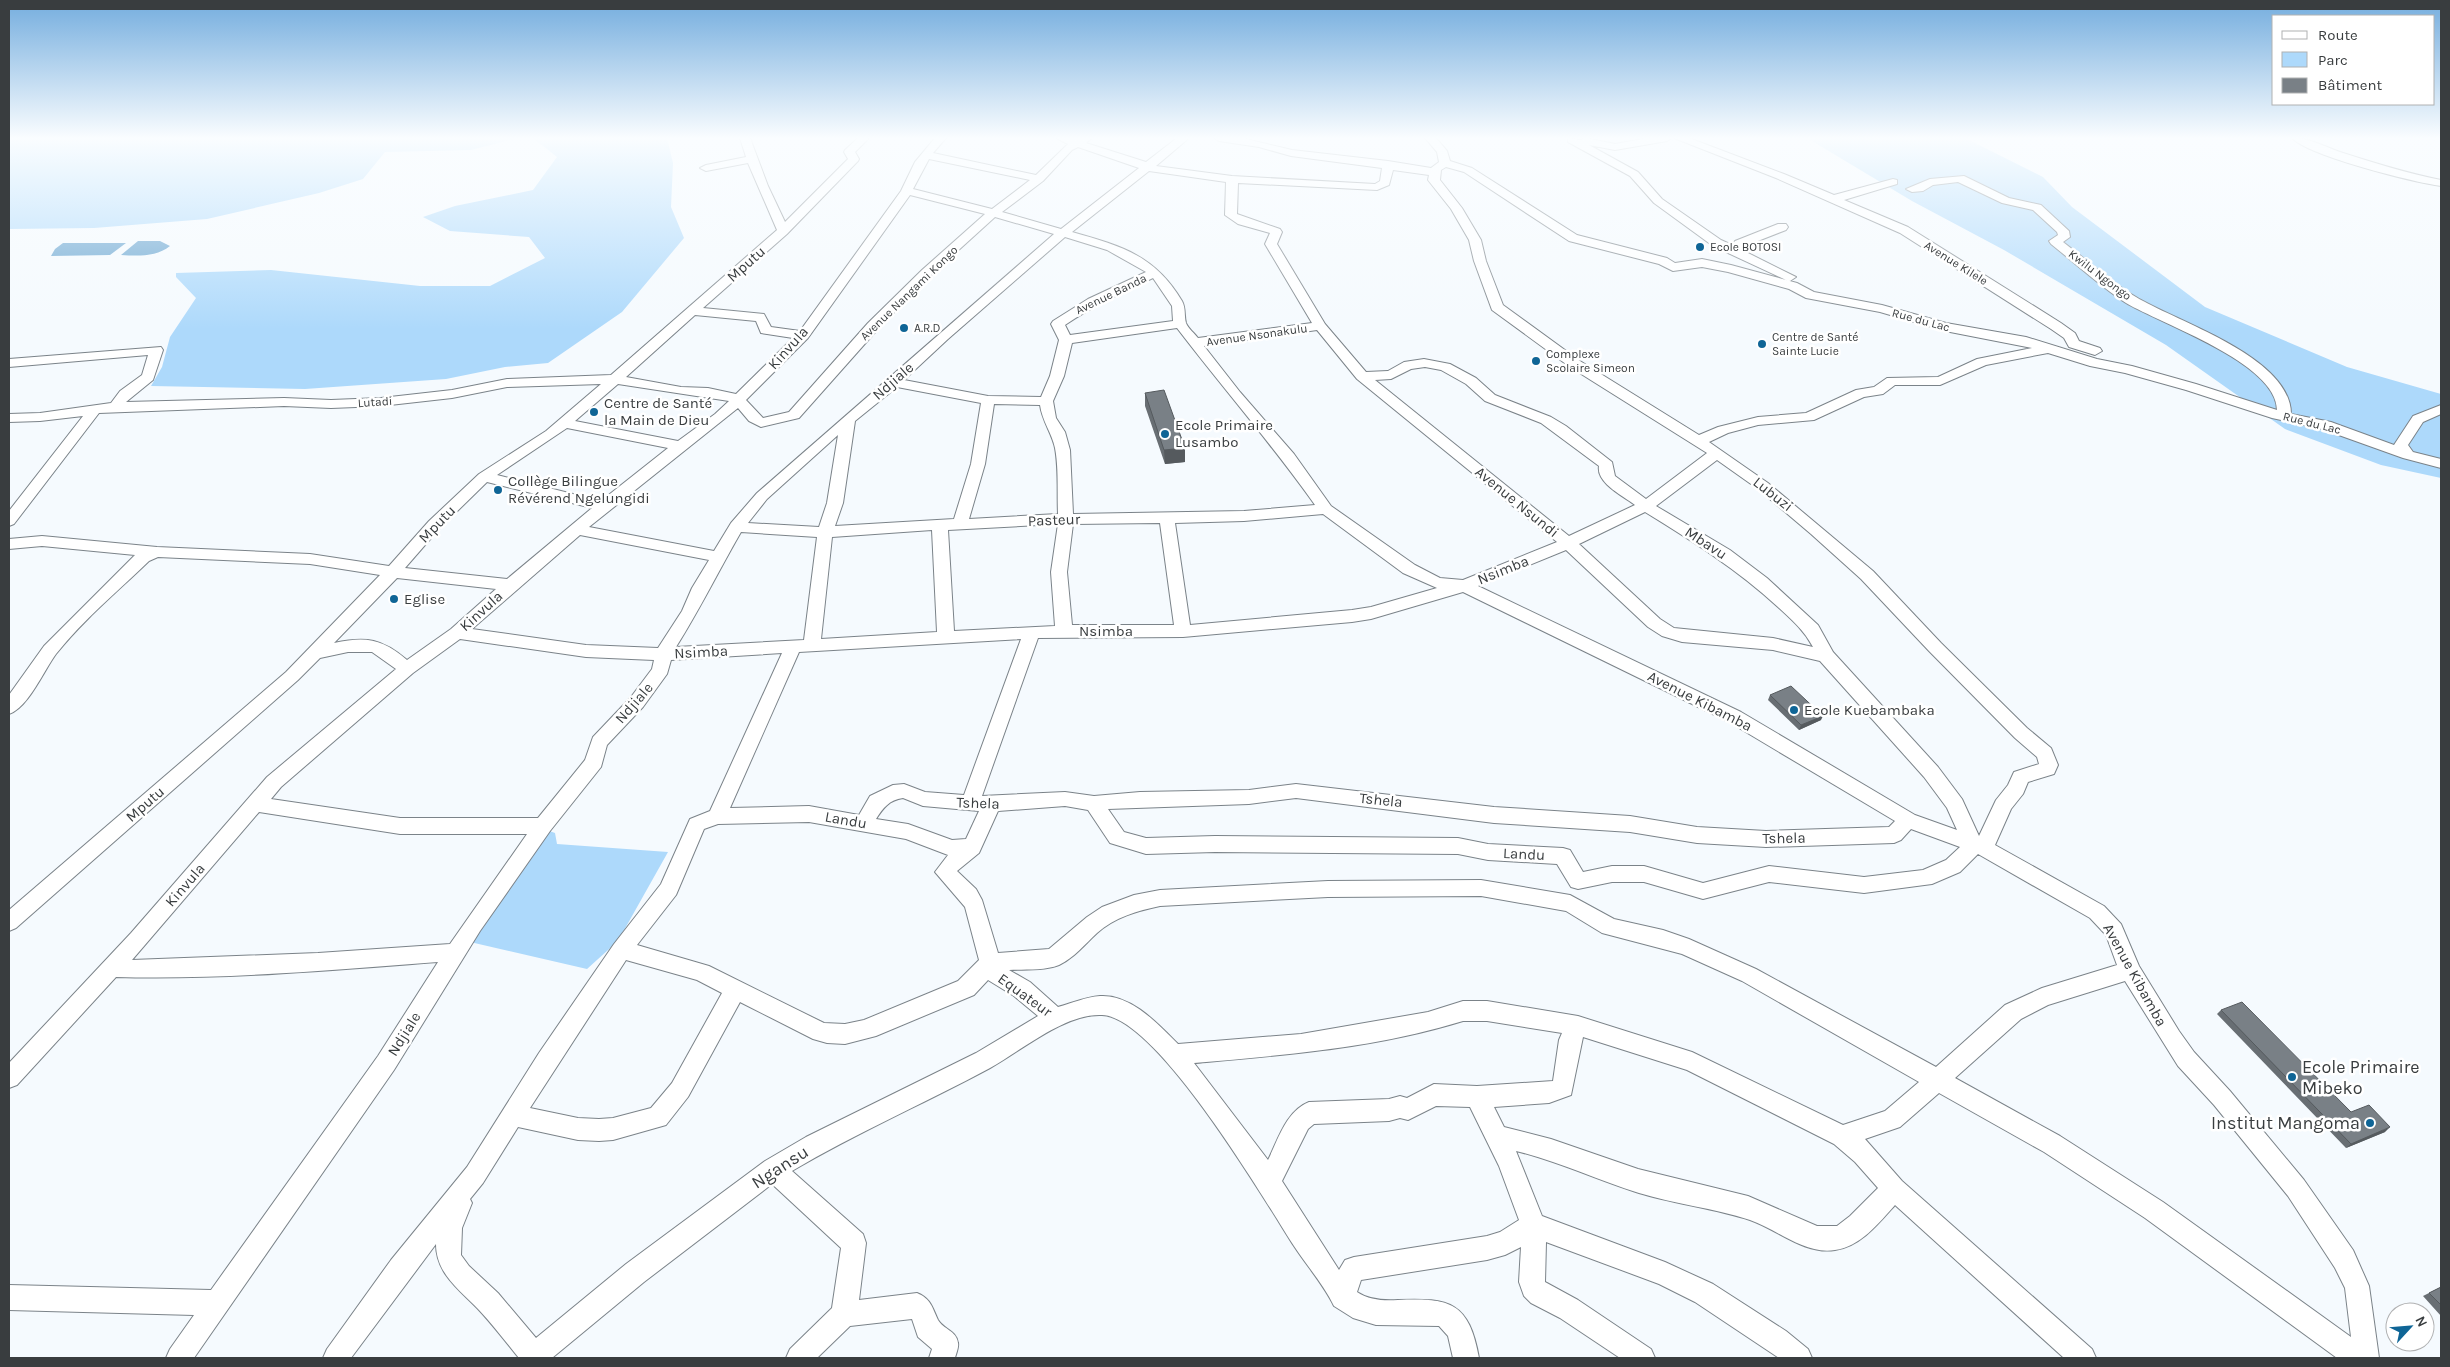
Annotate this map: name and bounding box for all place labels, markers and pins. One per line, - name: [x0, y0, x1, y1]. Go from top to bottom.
- place label: Ecole BOTOSI: [1710, 240, 1781, 254]
- marker: Ecole BOTOSI: [1694, 241, 1706, 253]
- place label: A.R.D: [914, 321, 941, 335]
- marker: A.R.D: [898, 322, 910, 334]
- place label: Centre de Santé Sainte Lucie: [1772, 330, 1859, 358]
- marker: Centre de Santé Sainte Lucie: [1756, 338, 1768, 350]
- place label: Complexe Scolaire Simeon: [1546, 347, 1635, 375]
- marker: Complexe Scolaire Simeon: [1530, 355, 1542, 367]
- place label: Centre de Santé la Main de Dieu: [604, 394, 712, 429]
- marker: Centre de Santé la Main de Dieu: [588, 406, 600, 418]
- place label: Ecole Primaire Lusambo: [1175, 416, 1273, 451]
- marker: Ecole Primaire Lusambo: [1159, 428, 1171, 440]
- place label: Collège Bilingue Révérend Ngelungidi: [508, 472, 650, 507]
- marker: Collège Bilingue Révérend Ngelungidi: [492, 484, 504, 496]
- place label: Eglise: [404, 590, 445, 608]
- marker: Eglise: [388, 593, 400, 605]
- place label: Ecole Kuebambaka: [1804, 701, 1935, 719]
- marker: Ecole Kuebambaka: [1788, 704, 1800, 716]
- place label: Ecole Primaire Mibeko: [2302, 1056, 2420, 1099]
- marker: Ecole Primaire Mibeko: [2286, 1071, 2298, 1083]
- place label: Institut Mangoma: [2211, 1112, 2360, 1134]
- marker: Institut Mangoma: [2364, 1117, 2376, 1129]

